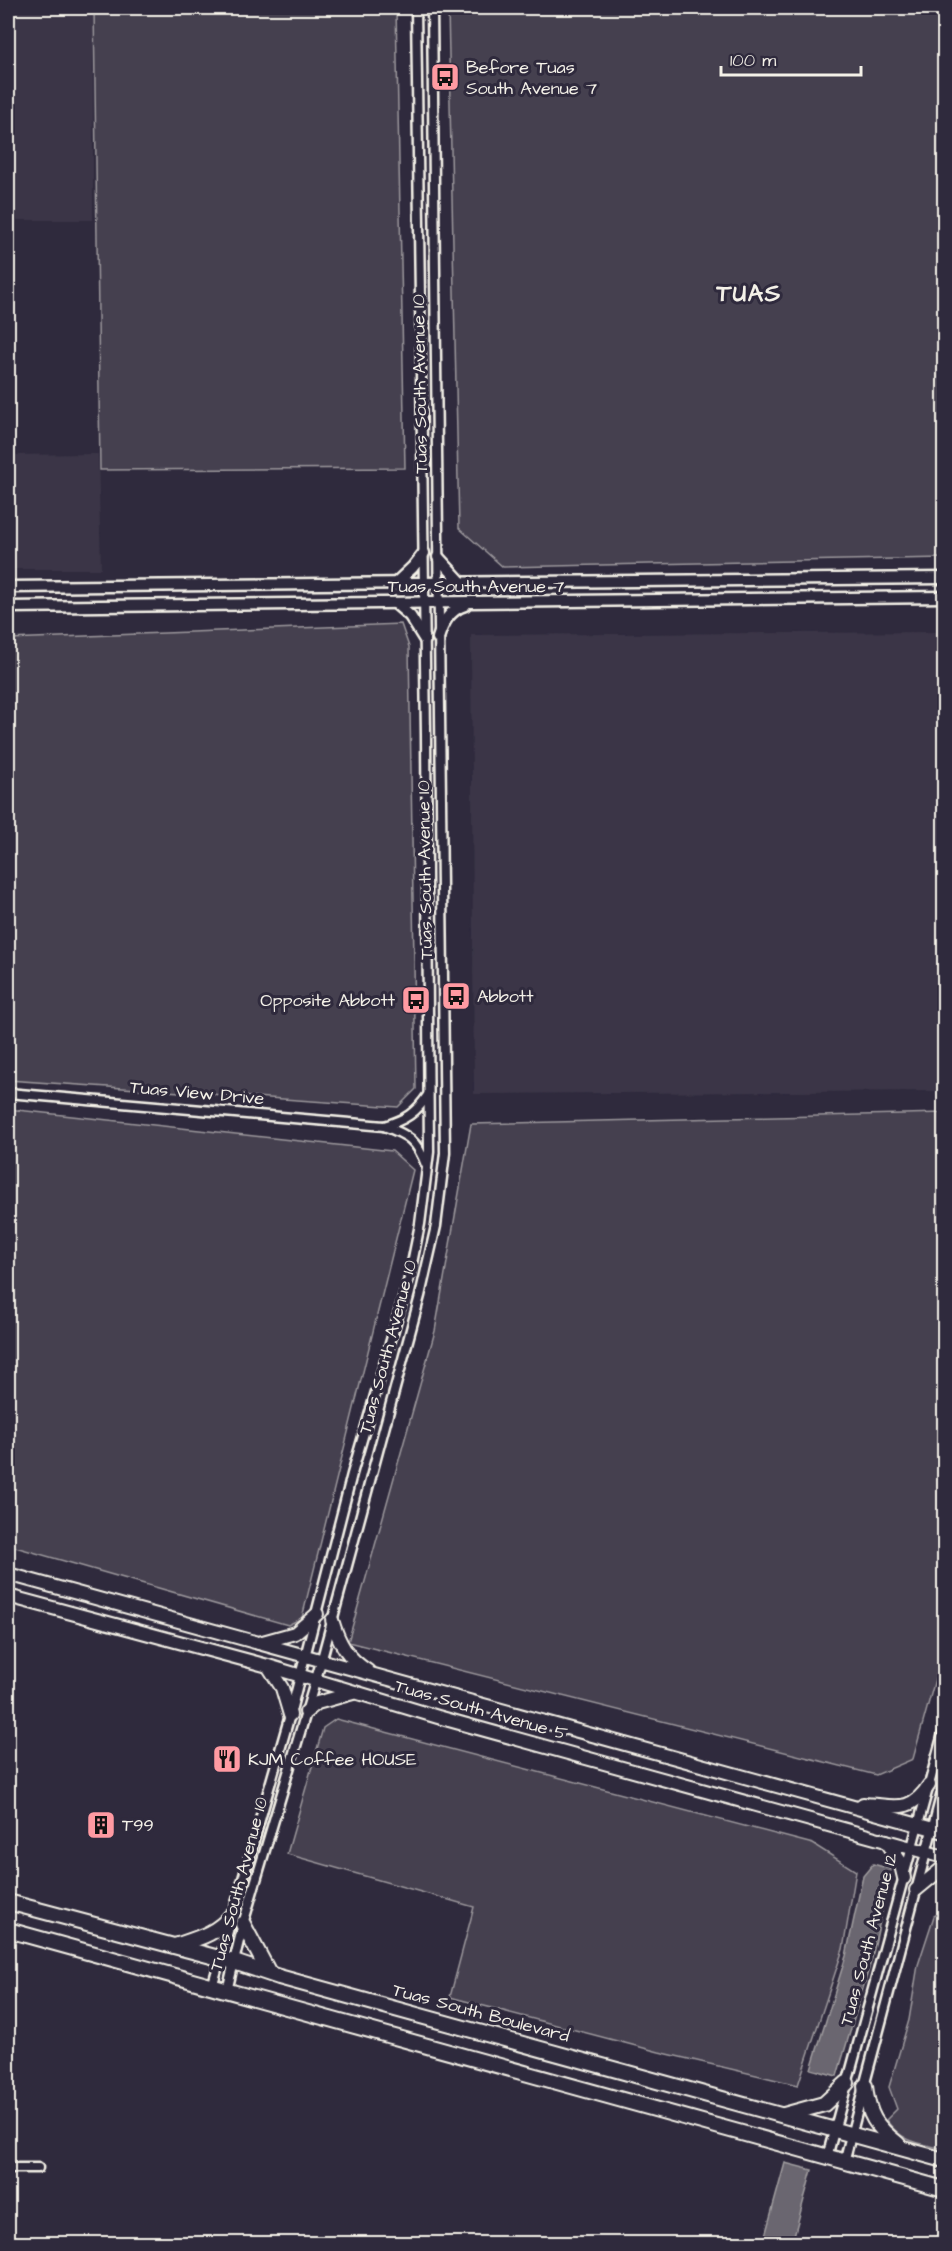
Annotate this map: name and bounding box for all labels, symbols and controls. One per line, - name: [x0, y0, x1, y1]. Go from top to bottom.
- scale bar: [721, 39, 860, 77]
- text: 100 m: [730, 48, 776, 73]
- place label: Before Tuas South Avenue 7: [466, 55, 597, 101]
- bus stop icon: Before Tuas South Avenue 7: [429, 61, 461, 93]
- district label: TUAS: [715, 277, 782, 311]
- street label: Tuas South Avenue 10: [406, 294, 434, 474]
- street label: Tuas South Avenue 7: [388, 574, 564, 599]
- street label: Tuas South Avenue 10: [411, 780, 439, 960]
- bus stop icon: Abbott: [440, 980, 472, 1012]
- bus stop icon: Opposite Abbott: [400, 984, 432, 1016]
- place label: Abbott: [477, 984, 534, 1009]
- place label: Opposite Abbott: [260, 988, 396, 1013]
- street label: Tuas View Drive: [129, 1075, 265, 1111]
- street label: Tuas South Avenue 10: [353, 1257, 423, 1437]
- street label: Tuas South Avenue 5: [392, 1673, 570, 1747]
- restaurant icon: KJM Coffee HOUSE: [211, 1743, 243, 1775]
- place label: KJM Coffee HOUSE: [248, 1747, 417, 1772]
- street label: Tuas South Avenue 10: [204, 1794, 274, 1974]
- building icon: T99: [85, 1809, 117, 1841]
- place label: T99: [122, 1813, 154, 1838]
- street label: Tuas South Avenue 12: [834, 1849, 904, 2028]
- street label: Tuas South Boulevard: [390, 1977, 572, 2049]

